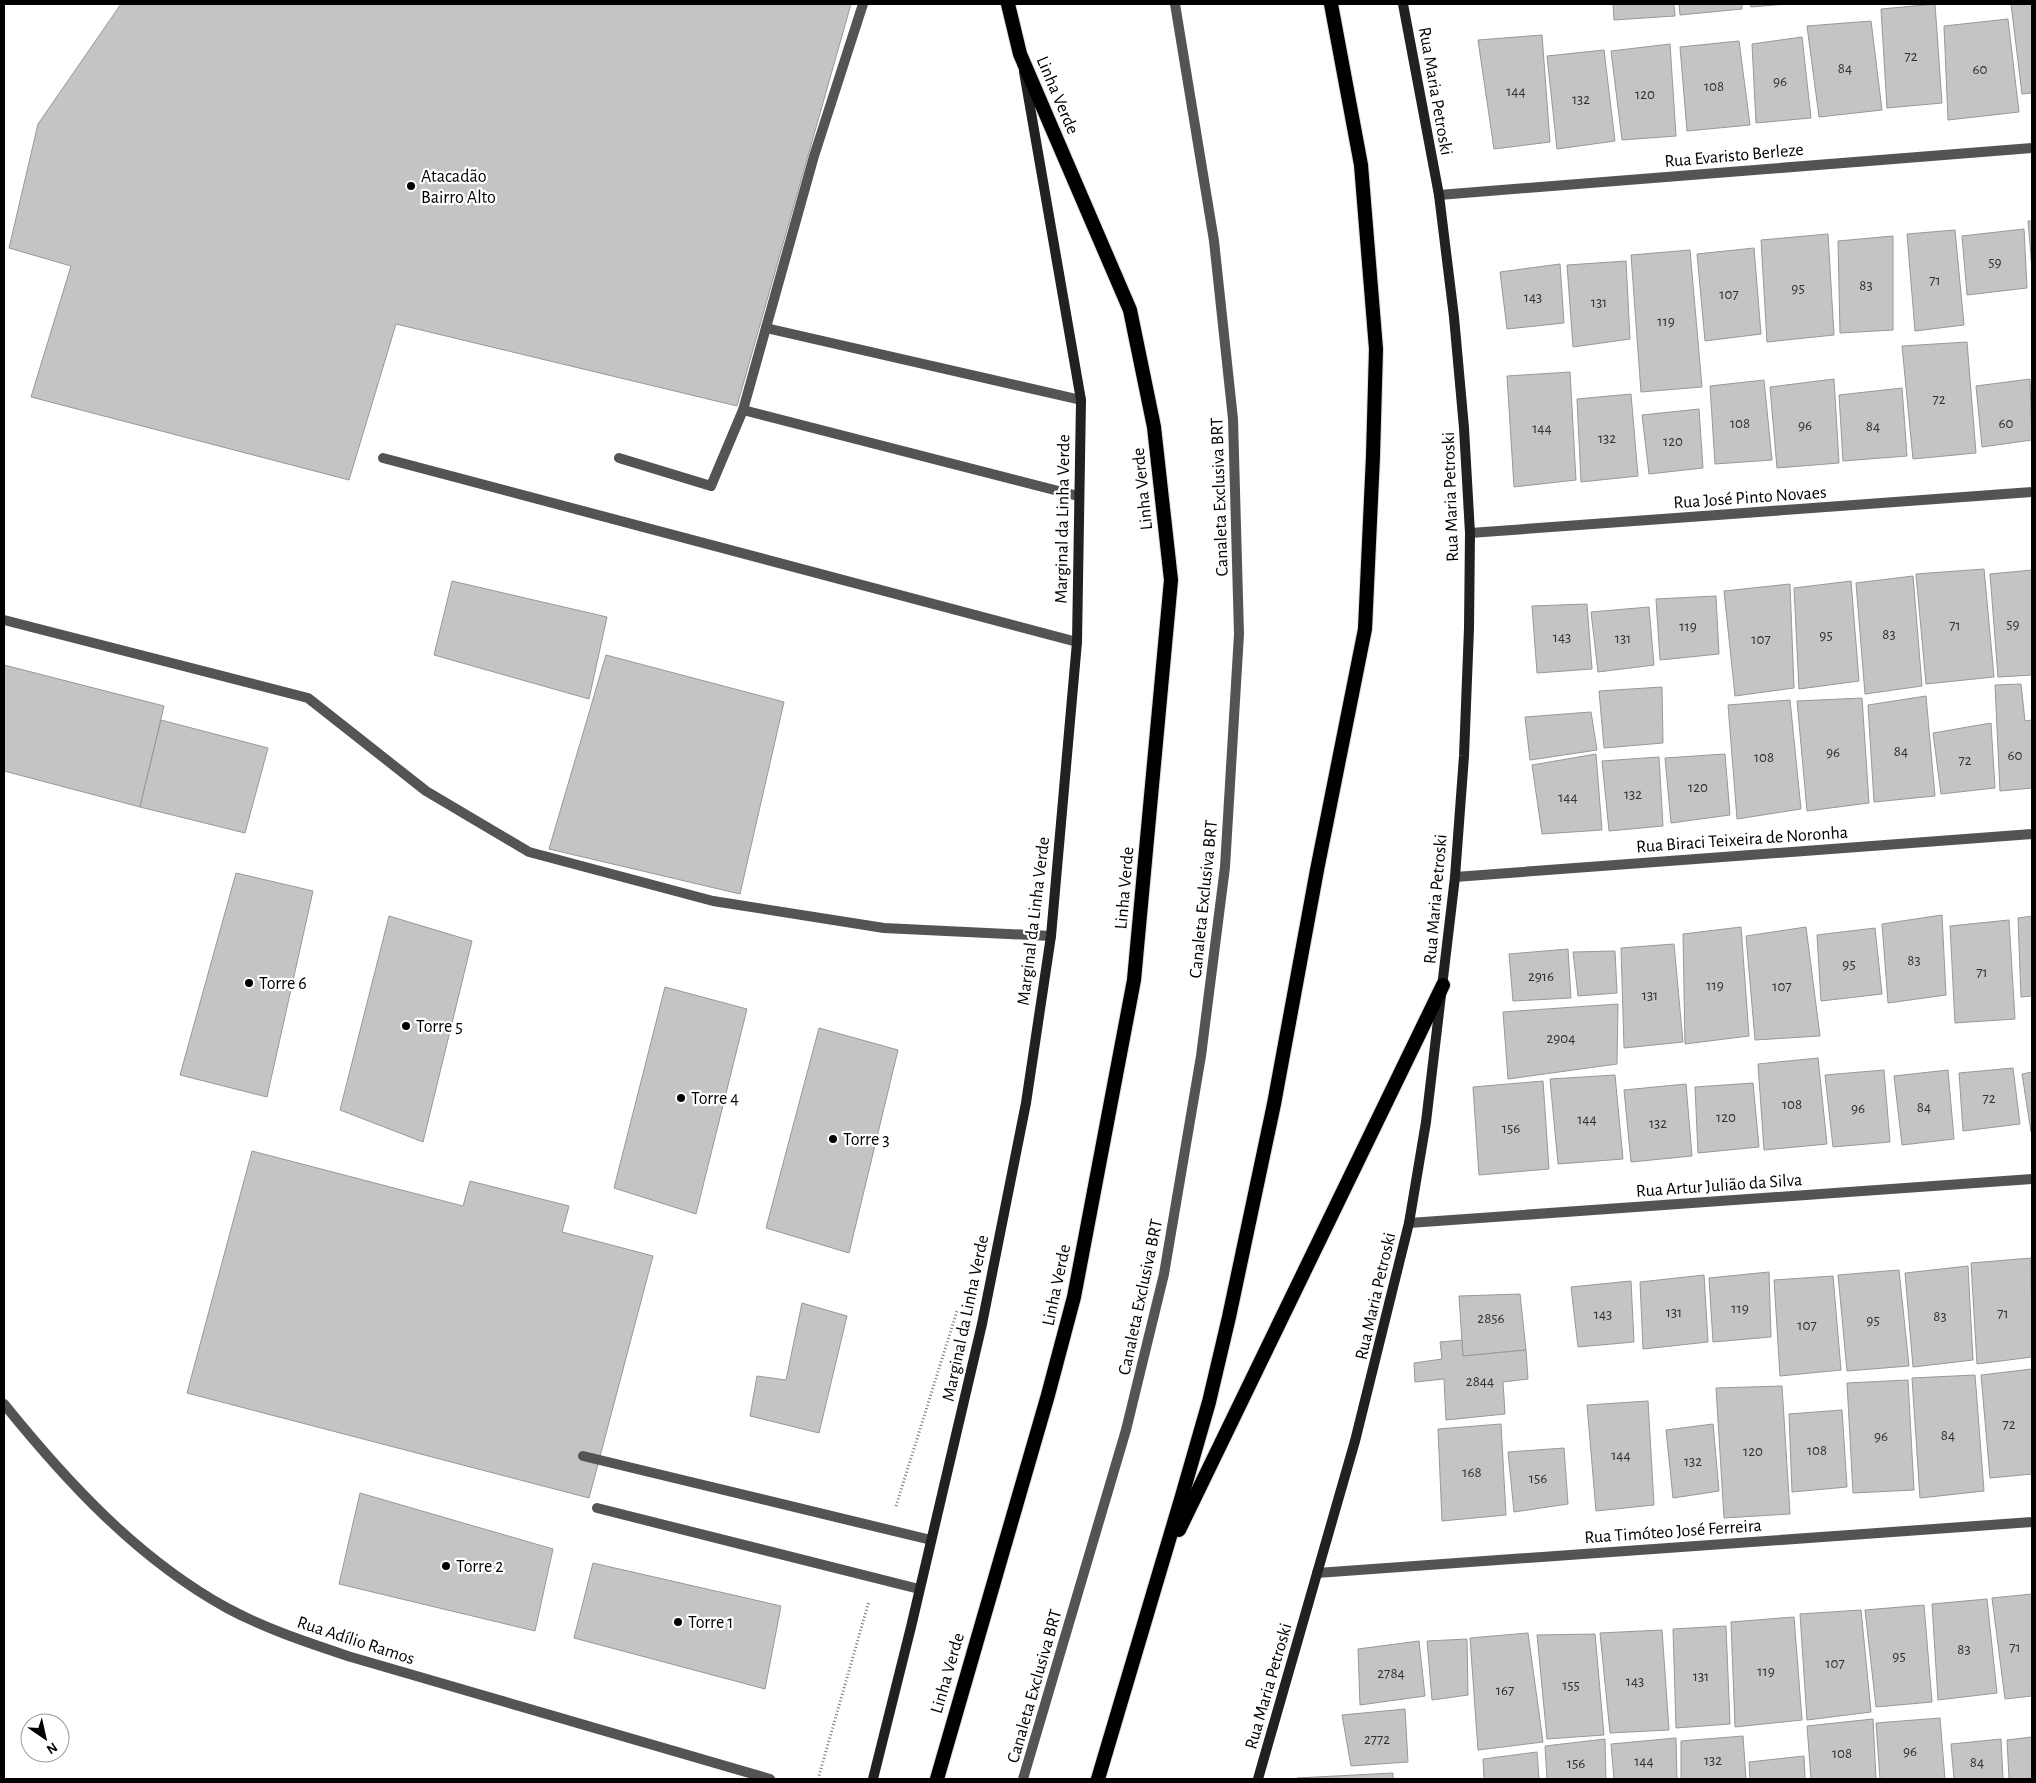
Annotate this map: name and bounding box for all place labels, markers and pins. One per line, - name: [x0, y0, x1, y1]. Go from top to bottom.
- place label: Atacadão Bairro Alto: [421, 168, 496, 207]
- marker: Atacadão Bairro Alto: [405, 180, 417, 192]
- place label: Torre 6: [259, 975, 307, 993]
- marker: Torre 6: [243, 977, 255, 989]
- place label: Torre 5: [416, 1018, 463, 1036]
- marker: Torre 5: [400, 1020, 412, 1032]
- place label: Torre 4: [691, 1090, 739, 1108]
- marker: Torre 4: [675, 1092, 687, 1104]
- place label: Torre 3: [843, 1131, 890, 1149]
- marker: Torre 3: [827, 1133, 839, 1145]
- place label: Torre 2: [456, 1558, 503, 1576]
- marker: Torre 2: [440, 1560, 452, 1572]
- place label: Torre 1: [688, 1614, 733, 1632]
- marker: Torre 1: [672, 1616, 684, 1628]

